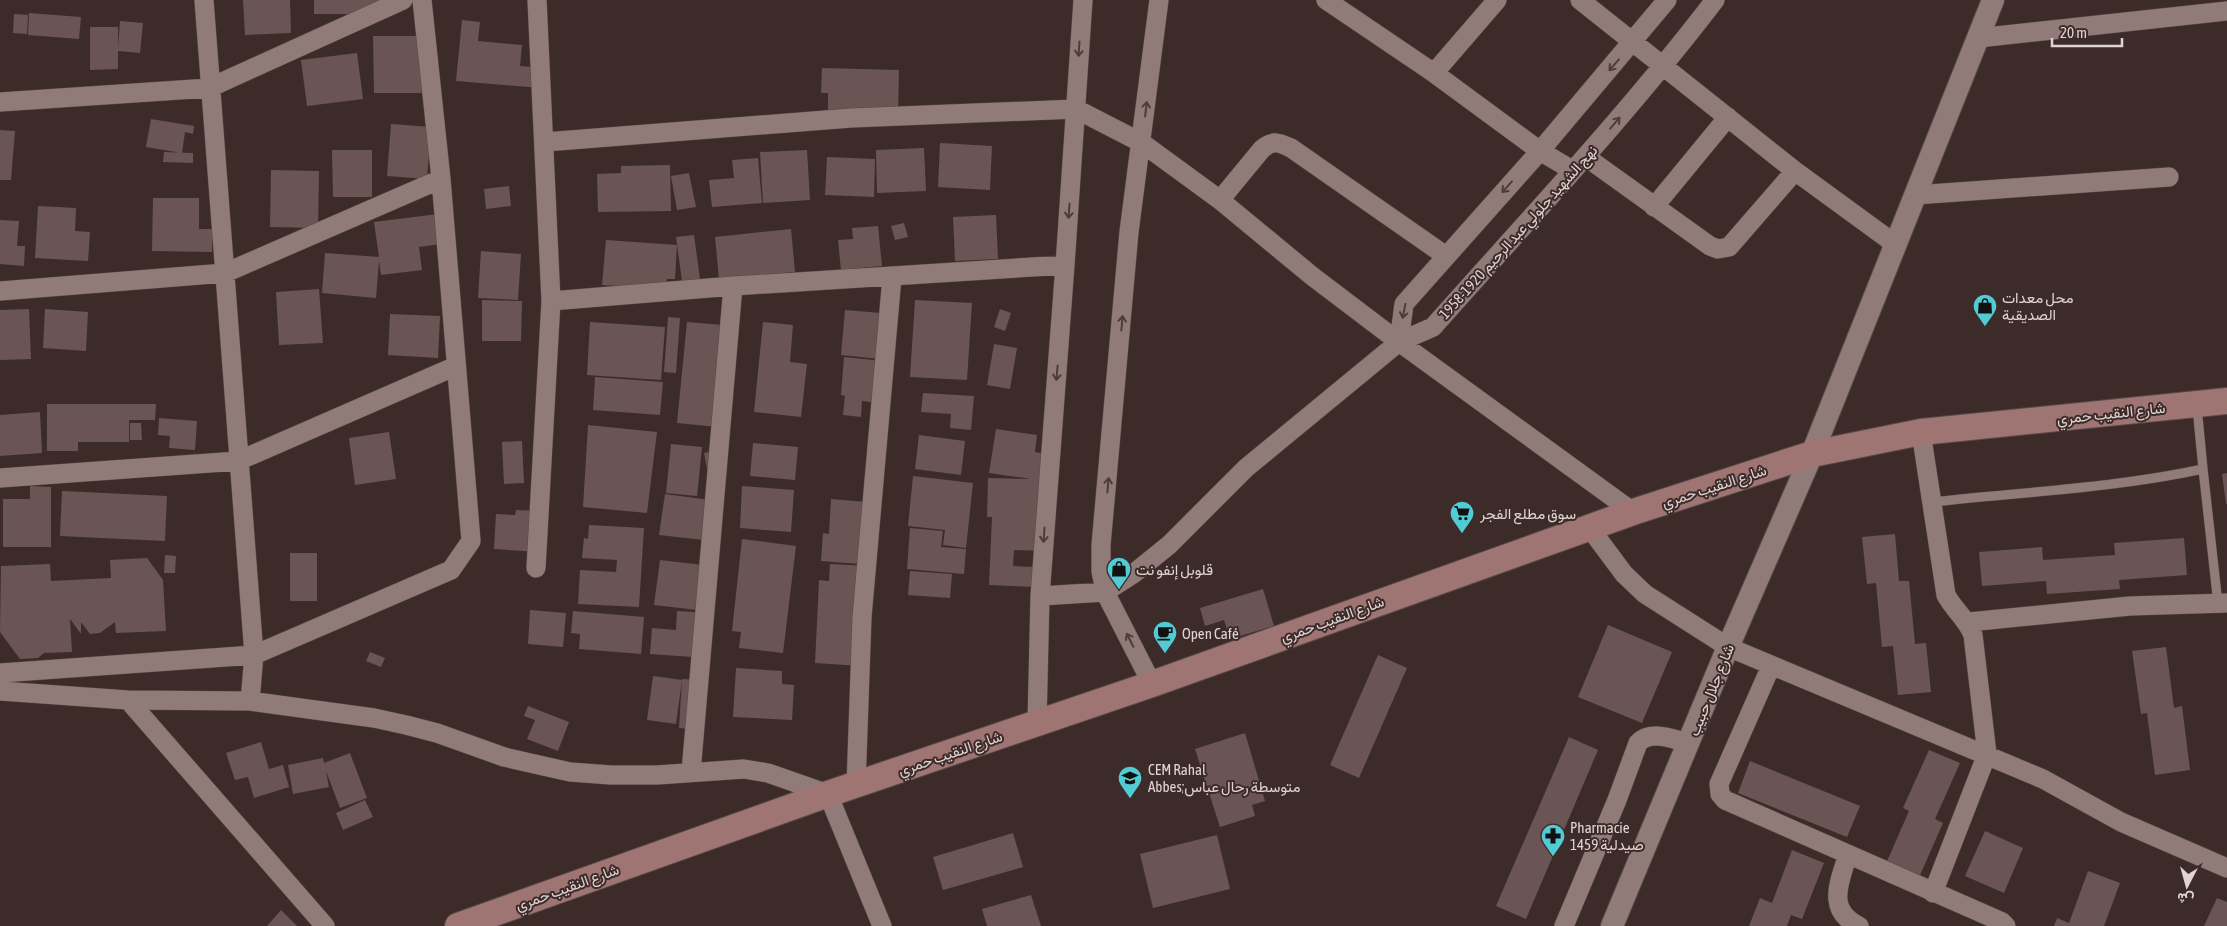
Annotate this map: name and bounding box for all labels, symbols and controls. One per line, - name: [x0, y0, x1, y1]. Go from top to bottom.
- scale bar: [2052, 15, 2122, 47]
- text: 20 m: [2060, 24, 2087, 41]
- one-way arrow: [1075, 40, 1084, 56]
- one-way arrow: [1608, 58, 1619, 71]
- one-way arrow: [1141, 102, 1151, 118]
- one-way arrow: [1610, 116, 1621, 129]
- street label: نهج الشهيد جلولي عبد الرحيم 1920-1958: [1435, 142, 1604, 326]
- one-way arrow: [1501, 181, 1513, 194]
- one-way arrow: [1064, 203, 1074, 219]
- place label: محل معدات الصديقية: [2002, 289, 2073, 324]
- shop icon: محل معدات الصديقية: [1972, 293, 1998, 327]
- one-way arrow: [1398, 303, 1408, 319]
- one-way arrow: [1117, 315, 1127, 331]
- one-way arrow: [1052, 365, 1061, 381]
- street label: شارع النقيب حمري: [2056, 399, 2167, 432]
- street label: شارع النقيب حمري: [1660, 461, 1770, 516]
- one-way arrow: [1103, 477, 1112, 493]
- supermarket icon: سوق مطلع الفجر: [1449, 500, 1475, 534]
- place label: سوق مطلع الفجر: [1479, 505, 1576, 525]
- one-way arrow: [1039, 527, 1048, 543]
- shop icon: قلوبل إنفو نت: [1106, 556, 1132, 590]
- place label: قلوبل إنفو نت: [1136, 561, 1213, 580]
- street label: شارع النقيب حمري: [1278, 592, 1388, 650]
- cafe icon: Open Café: [1152, 620, 1178, 654]
- place label: Open Café: [1182, 625, 1239, 642]
- one-way arrow: [1125, 633, 1135, 648]
- street label: شارع جلال حبيب: [1685, 641, 1740, 740]
- street label: شارع النقيب حمري: [896, 727, 1006, 784]
- place label: CEM Rahal Abbes;متوسطة رحال عباس: [1148, 761, 1300, 797]
- school or university icon: CEM Rahal Abbes;متوسطة رحال عباس: [1117, 765, 1143, 799]
- place label: Pharmacie 1459 صيدلية: [1570, 819, 1644, 854]
- pharmacy icon: Pharmacie 1459 صيدلية: [1540, 823, 1566, 857]
- street label: شارع النقيب حمري: [513, 860, 623, 918]
- north arrow: [2162, 861, 2212, 911]
- text: ش: [2176, 889, 2195, 908]

